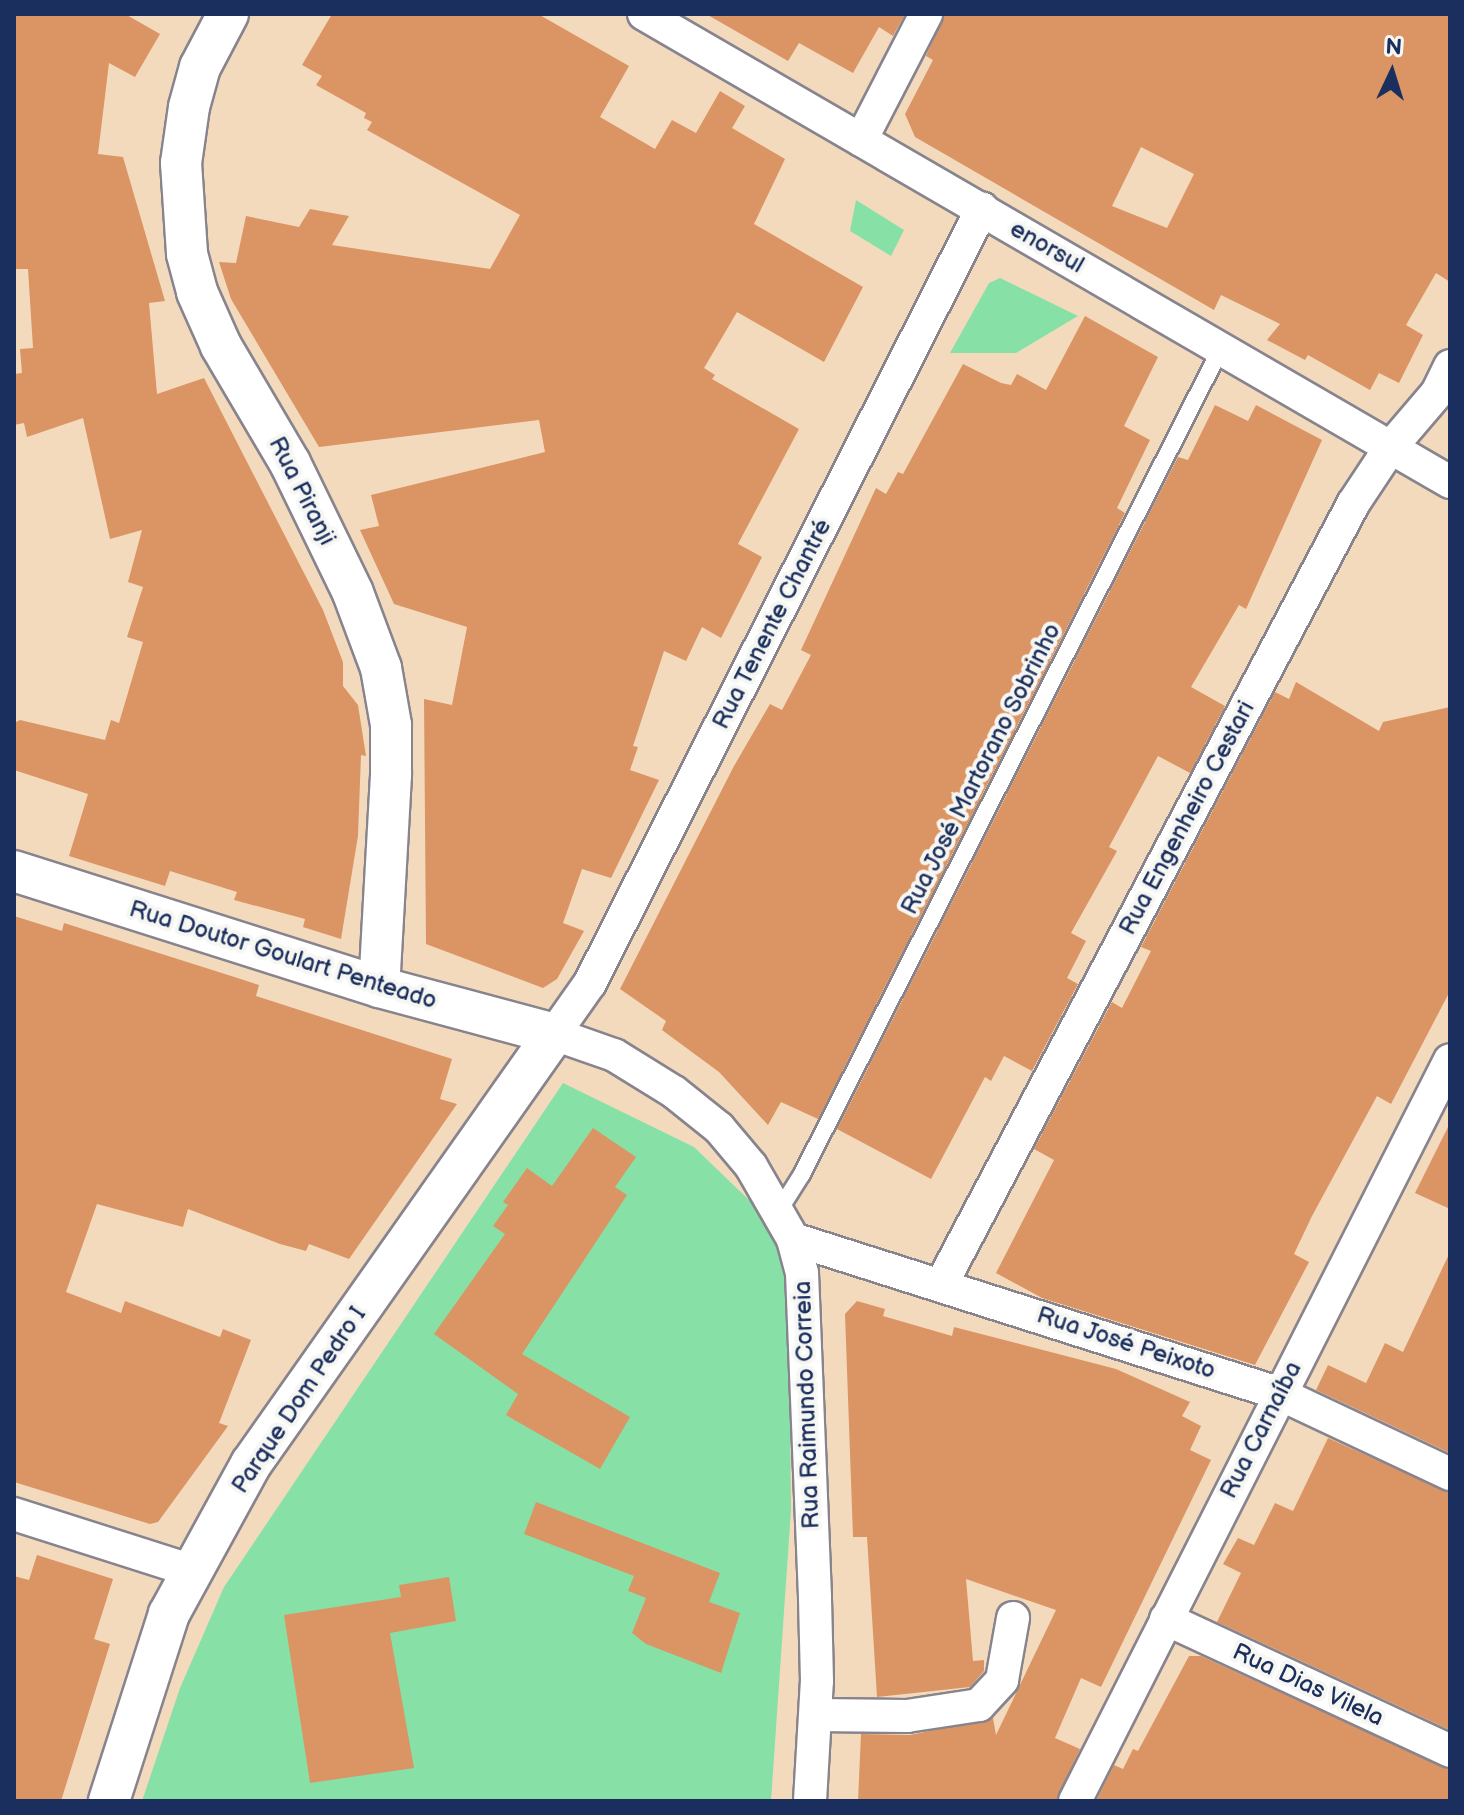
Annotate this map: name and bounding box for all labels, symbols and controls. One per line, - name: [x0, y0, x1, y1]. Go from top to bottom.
- north arrow: [1352, 32, 1432, 112]
- text: N: [1385, 34, 1403, 62]
- street label: enorsul: [1005, 214, 1089, 280]
- street label: Rua Piranji: [262, 432, 342, 550]
- street label: Rua Tenente Chantré: [706, 514, 838, 734]
- street label: Rua José Martorano Sobrinho: [895, 618, 1067, 920]
- street label: Rua Engenheiro Cestari: [1113, 696, 1261, 940]
- street label: Rua Doutor Goulart Penteado: [126, 894, 440, 1016]
- street label: Rua Raimundo Correia: [788, 1280, 826, 1530]
- street label: Rua José Peixoto: [1033, 1300, 1219, 1386]
- street label: Parque Dom Pedro I: [226, 1301, 372, 1499]
- street label: Rua Carnaíba: [1214, 1357, 1308, 1503]
- street label: Rua Dias Vilela: [1228, 1637, 1388, 1733]

